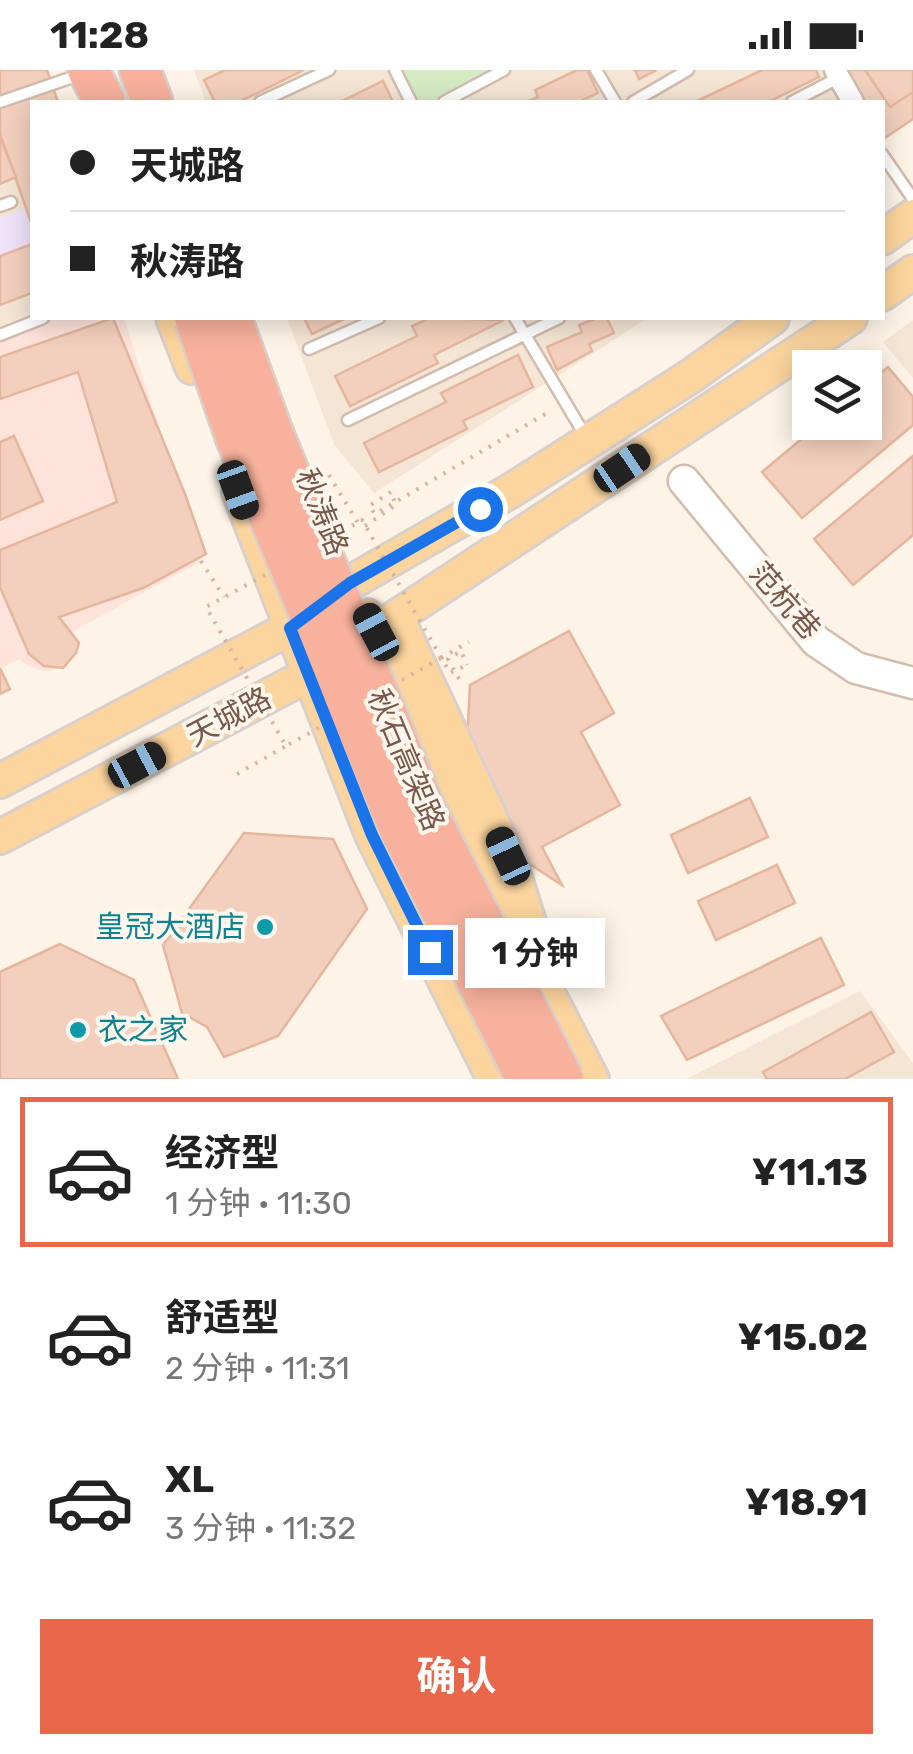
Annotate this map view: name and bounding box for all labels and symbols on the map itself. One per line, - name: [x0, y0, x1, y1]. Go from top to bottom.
- car: [589, 439, 655, 497]
- car: [214, 457, 262, 523]
- street label: 秋涛路: [288, 464, 356, 560]
- route start: [458, 487, 503, 532]
- street label: 范杭巷: [742, 555, 828, 647]
- car: [349, 598, 403, 666]
- street label: 天城路: [181, 680, 277, 754]
- street label: 秋石高架路: [360, 684, 452, 836]
- car: [103, 738, 171, 792]
- car: [482, 822, 534, 890]
- place label: 皇冠大酒店: [95, 909, 245, 945]
- marker: 皇冠大酒店: [254, 916, 276, 938]
- callout: 1 分钟: [465, 917, 605, 987]
- route end: [408, 930, 453, 975]
- place label: 衣之家: [98, 1012, 188, 1048]
- marker: 衣之家: [67, 1019, 89, 1041]

